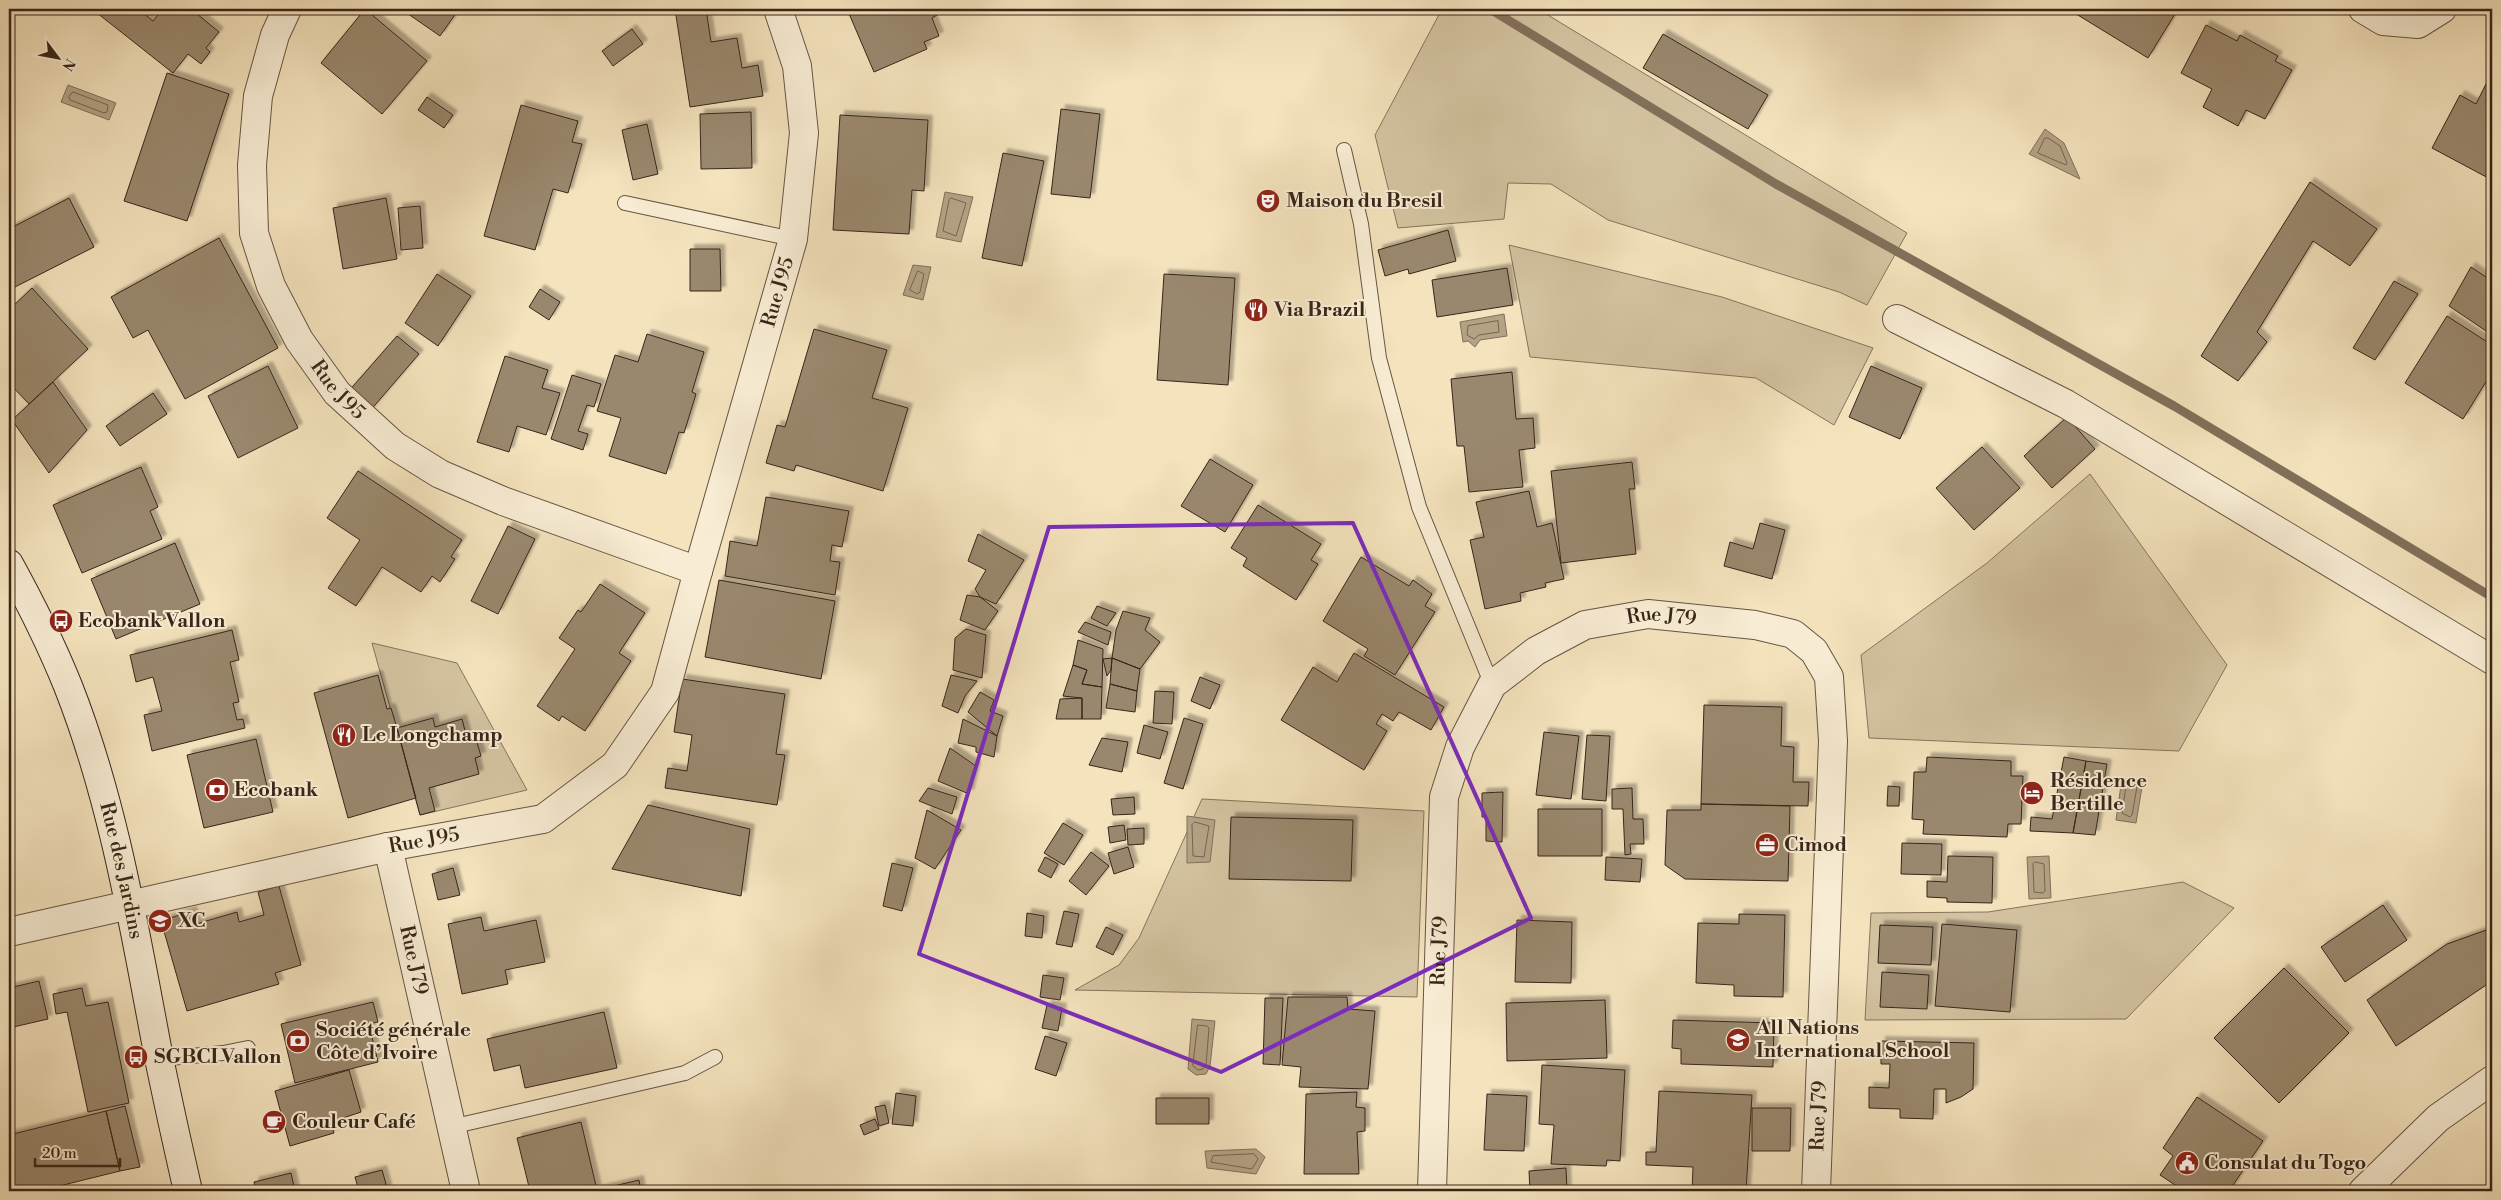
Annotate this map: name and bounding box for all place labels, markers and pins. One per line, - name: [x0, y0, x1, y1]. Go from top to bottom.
- theatre icon: Maison du Bresil: [1255, 188, 1281, 214]
- place label: Maison du Bresil: [1286, 189, 1443, 214]
- restaurant icon: Via Brazil: [1243, 297, 1269, 323]
- place label: Via Brazil: [1273, 298, 1366, 323]
- bus stop icon: Ecobank Vallon: [48, 608, 74, 634]
- place label: Ecobank Vallon: [78, 609, 226, 634]
- restaurant icon: Le Longchamp: [331, 722, 357, 748]
- place label: Le Longchamp: [362, 723, 503, 748]
- place label: Résidence Bertille: [2050, 769, 2147, 817]
- bank icon: Ecobank: [204, 777, 230, 803]
- place label: Ecobank: [234, 778, 319, 803]
- hotel icon: Résidence Bertille: [2019, 780, 2045, 806]
- office icon: Cimod: [1754, 832, 1780, 858]
- place label: Cimod: [1784, 833, 1848, 858]
- school or university icon: XC: [147, 908, 173, 934]
- place label: XC: [177, 909, 205, 934]
- place label: All Nations International School: [1755, 1016, 1950, 1064]
- place label: Société générale Côte d’Ivoire: [316, 1018, 471, 1066]
- school or university icon: All Nations International School: [1725, 1027, 1751, 1053]
- bank icon: Société générale Côte d’Ivoire: [285, 1028, 311, 1054]
- bus stop icon: SGBCI Vallon: [123, 1044, 149, 1070]
- place label: SGBCI Vallon: [154, 1045, 282, 1070]
- cafe icon: Couleur Café: [261, 1109, 287, 1135]
- place label: Couleur Café: [292, 1110, 416, 1135]
- public building icon: Consulat du Togo: [2174, 1150, 2200, 1176]
- place label: Consulat du Togo: [2204, 1151, 2366, 1176]

